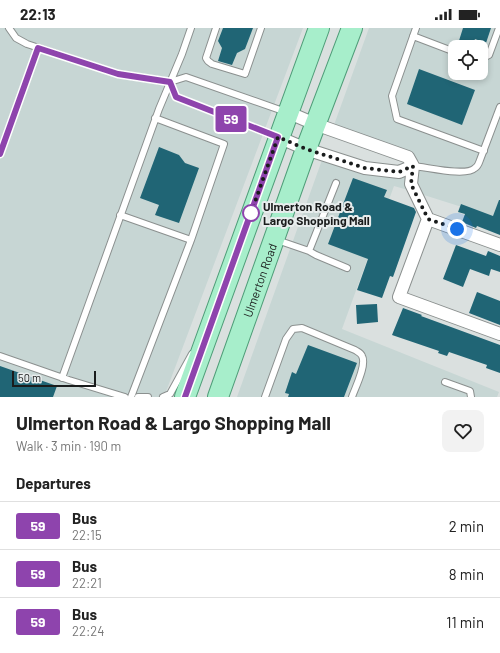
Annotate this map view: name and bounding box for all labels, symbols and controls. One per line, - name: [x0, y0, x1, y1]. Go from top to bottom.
- text: 22:13: [20, 5, 56, 23]
- map controls: [448, 40, 488, 80]
- button: locate: [448, 40, 488, 80]
- line badge: 59: [213, 106, 249, 132]
- text: 59: [224, 110, 238, 127]
- place label: Ulmerton Road & Largo Shopping Mall: [263, 199, 370, 227]
- marker: Ulmerton Road & Largo Shopping Mall: [242, 204, 260, 222]
- your location: [447, 219, 467, 239]
- street label: Ulmerton Road: [240, 241, 279, 319]
- scale bar: [12, 369, 96, 388]
- text: 50 m: [18, 371, 41, 384]
- button: heart: [442, 410, 484, 452]
- text: Ulmerton Road & Largo Shopping Mall: [16, 411, 331, 434]
- text: Walk · 3 min · 190 m: [16, 438, 121, 454]
- text: Departures: [16, 474, 91, 492]
- text: Bus: [72, 509, 97, 527]
- text: 59: [31, 517, 45, 534]
- text: 2 min: [449, 517, 484, 535]
- text: 22:15: [72, 527, 102, 543]
- text: Bus: [72, 557, 97, 575]
- text: 59: [31, 565, 45, 582]
- text: 8 min: [449, 565, 484, 583]
- text: 22:21: [72, 575, 102, 591]
- text: Bus: [72, 605, 97, 623]
- text: 59: [31, 613, 45, 630]
- text: 11 min: [446, 613, 484, 631]
- text: 22:24: [72, 623, 104, 639]

